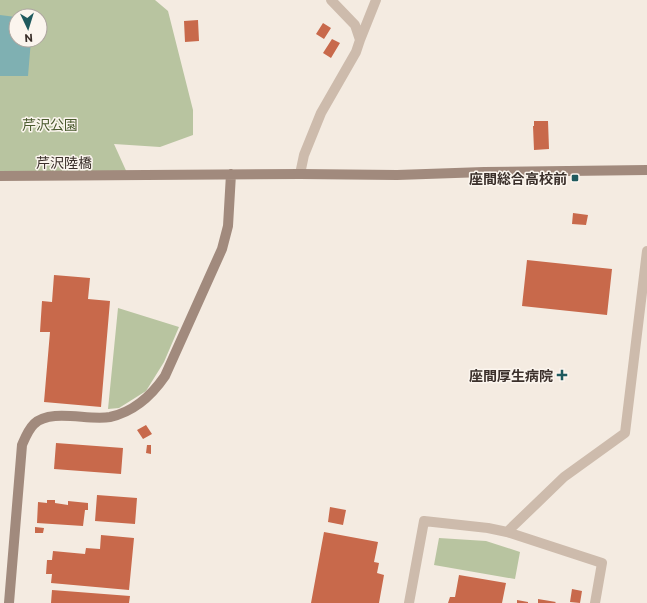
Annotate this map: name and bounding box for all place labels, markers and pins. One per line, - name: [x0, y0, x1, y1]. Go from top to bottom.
- place label: 座間総合高校前: [469, 170, 567, 187]
- marker: 座間総合高校前: [570, 173, 580, 183]
- place label: 座間厚生病院: [469, 367, 553, 384]
- marker: 座間厚生病院: [556, 369, 568, 381]

